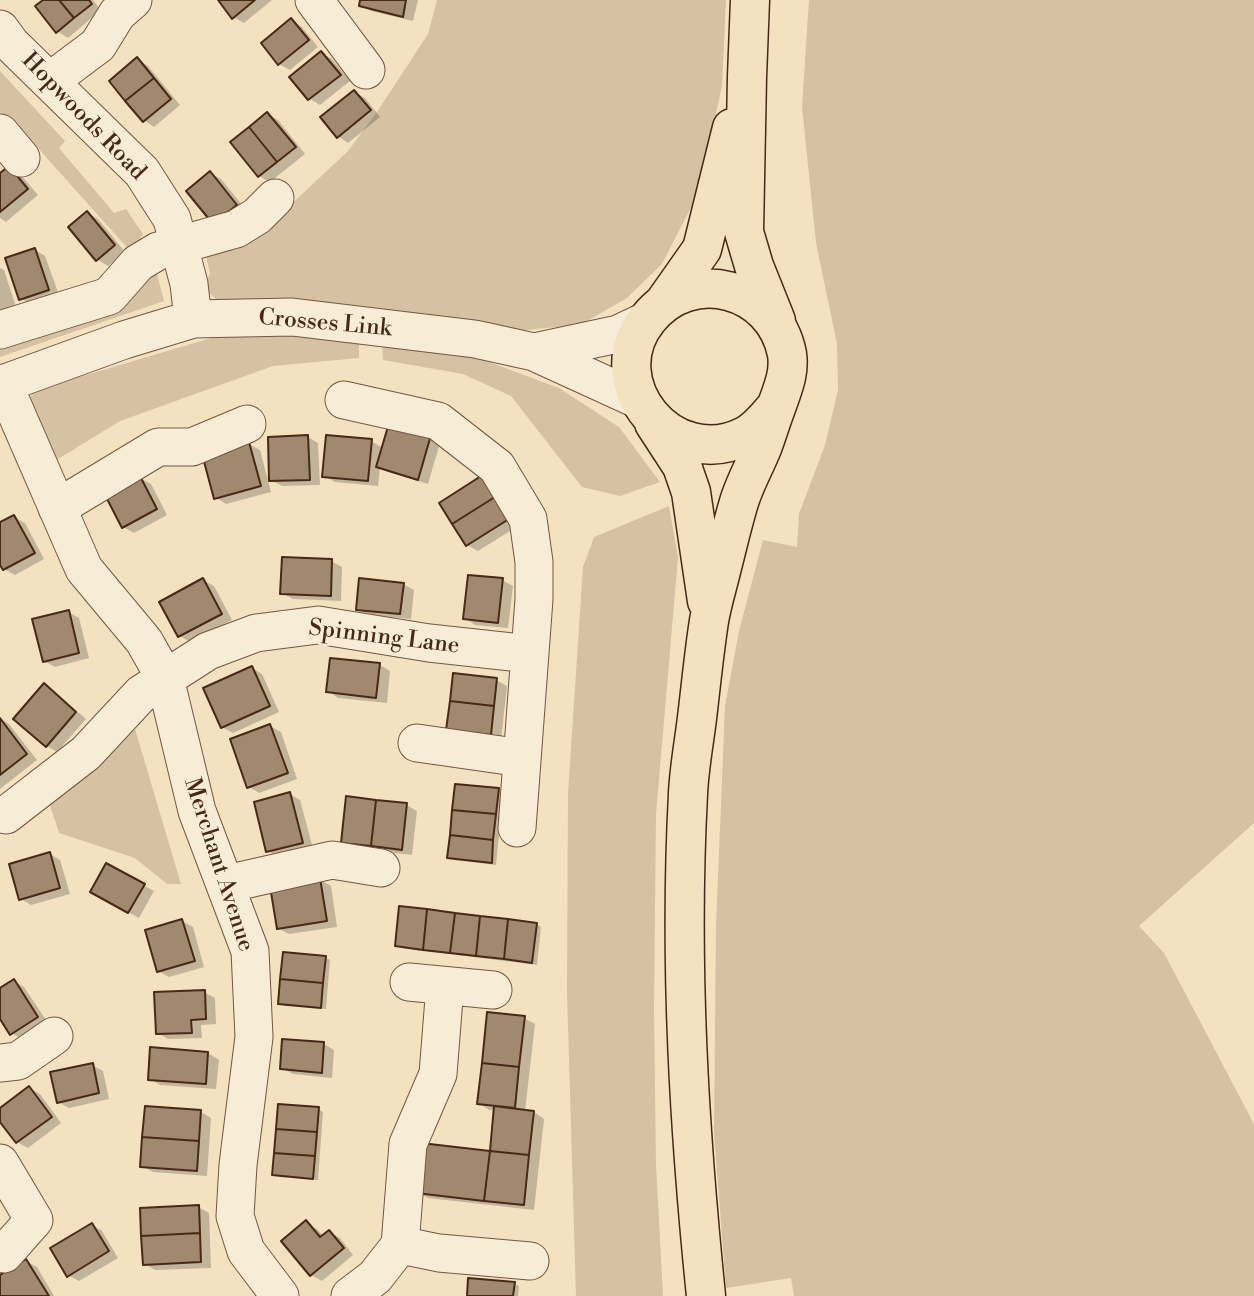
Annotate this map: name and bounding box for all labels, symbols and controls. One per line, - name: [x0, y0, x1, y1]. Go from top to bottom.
- street label: Hopwoods Road: [15, 47, 151, 187]
- street label: Crosses Link: [257, 304, 393, 344]
- street label: Spinning Lane: [307, 615, 461, 661]
- street label: Merchant Avenue: [177, 775, 259, 955]

